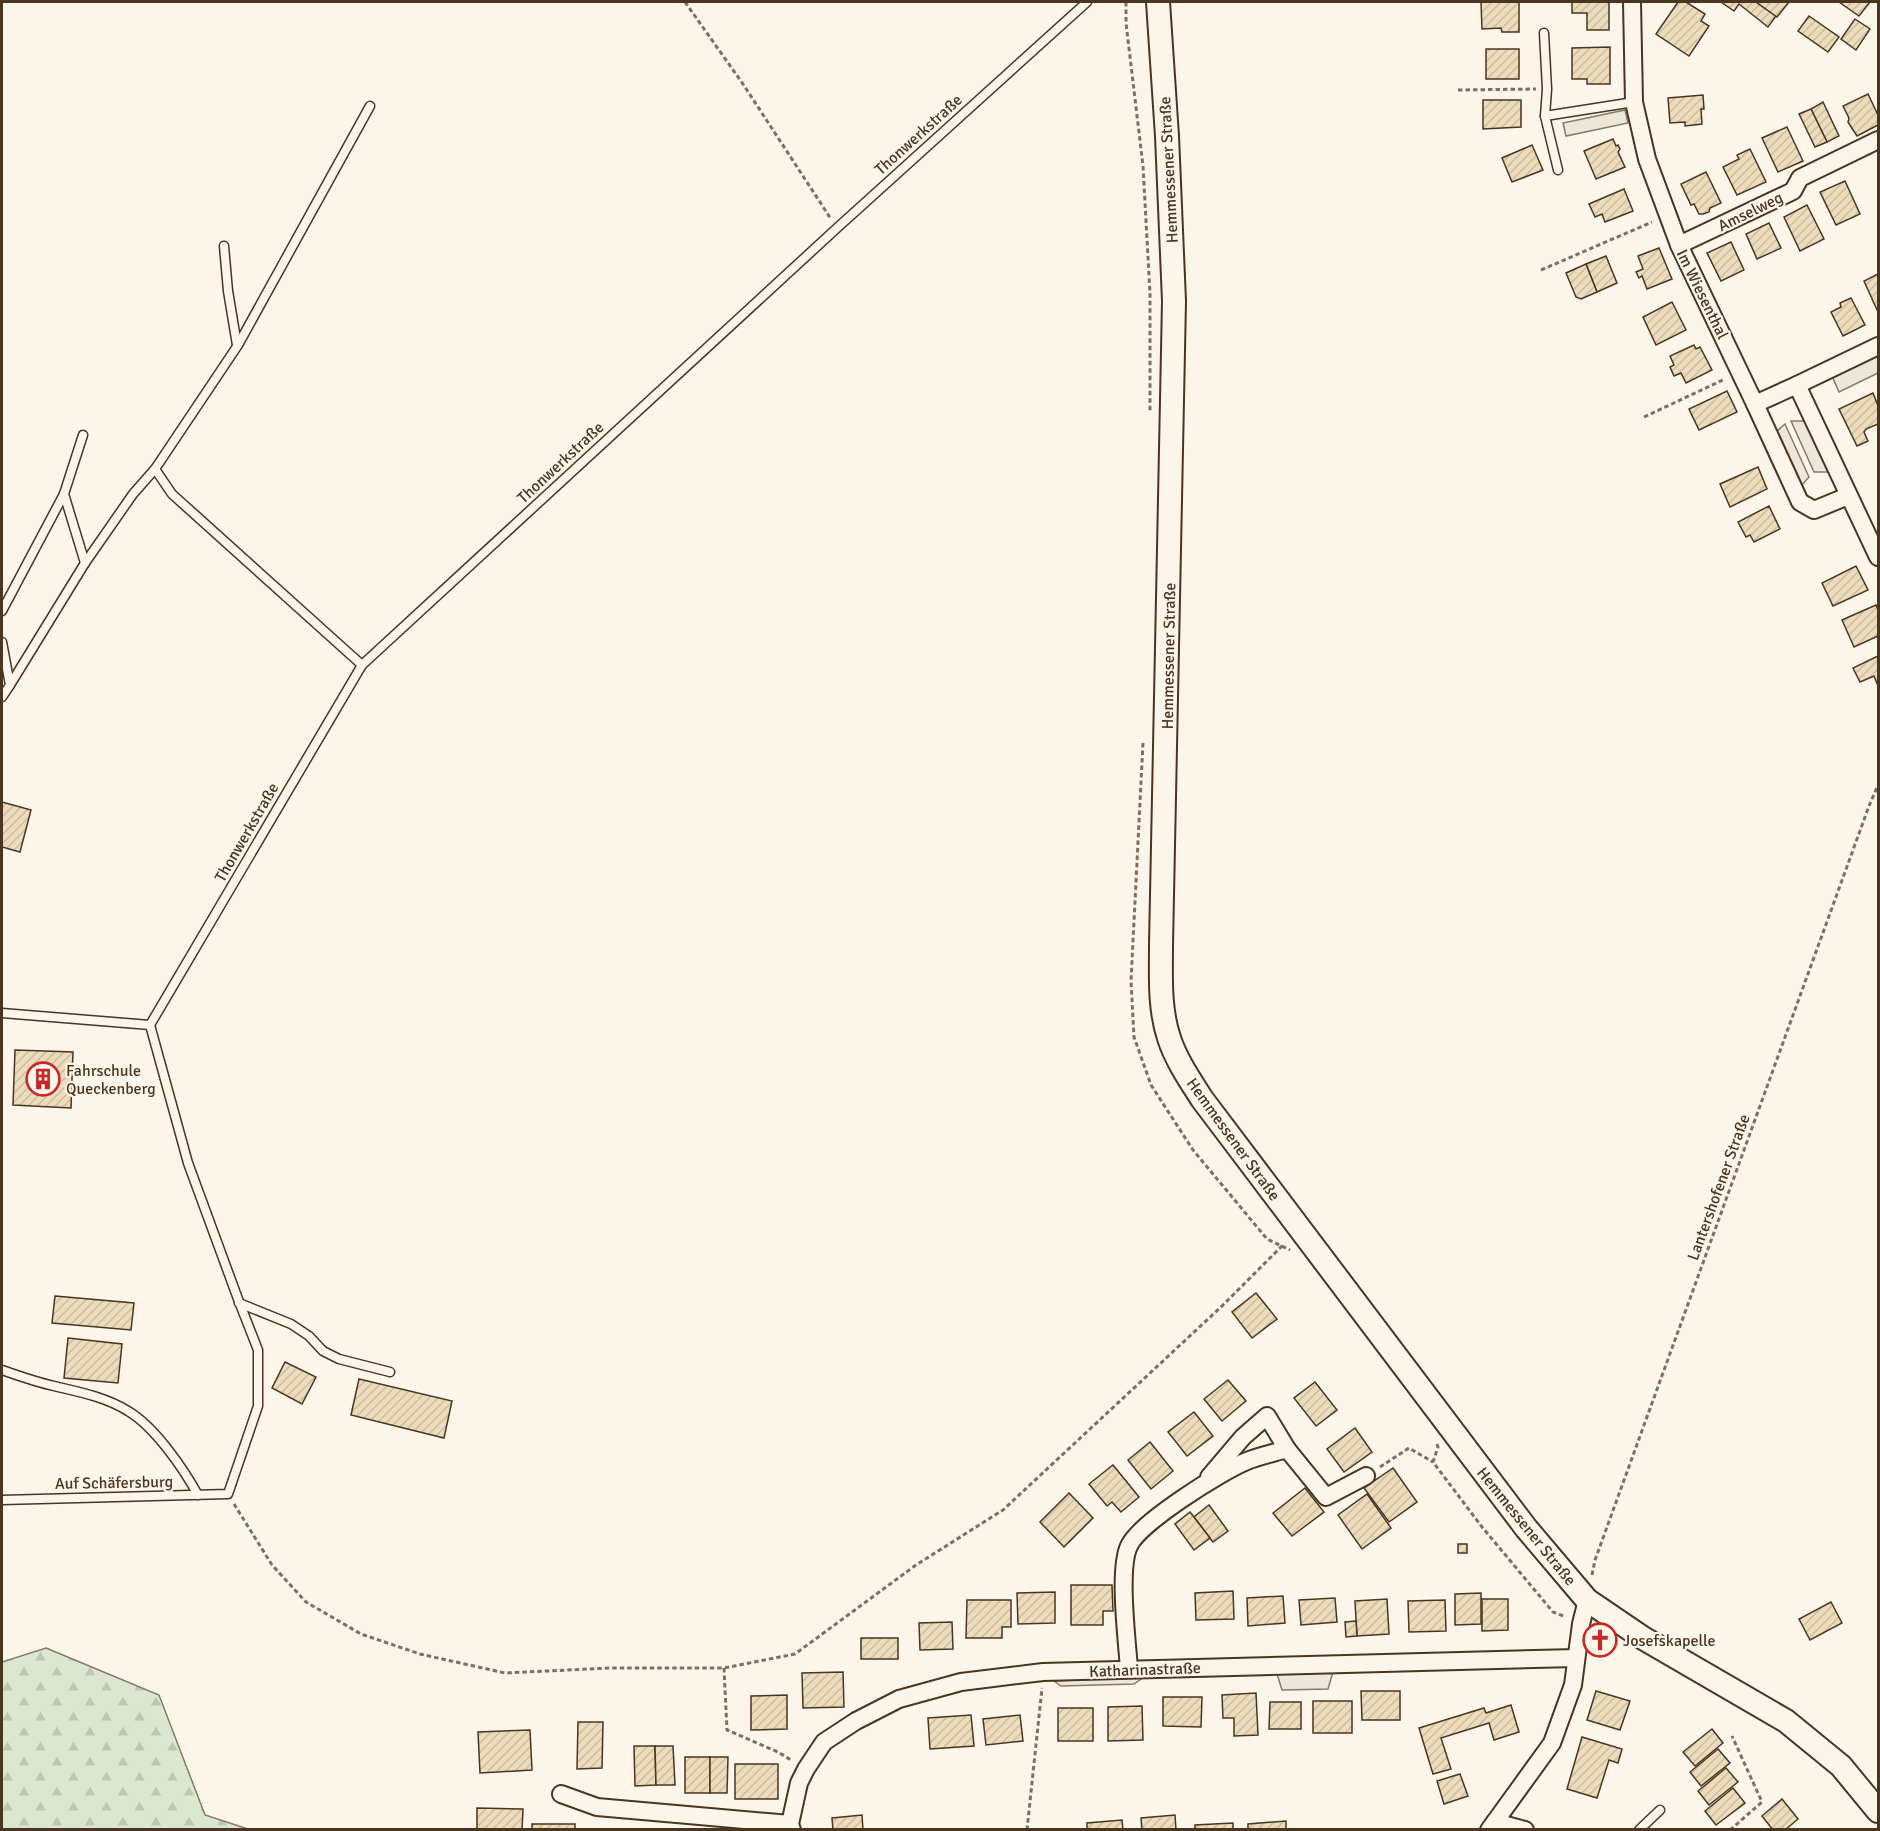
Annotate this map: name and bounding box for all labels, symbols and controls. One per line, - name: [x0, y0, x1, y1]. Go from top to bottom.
- street label: Thonwerkstraße: [871, 90, 967, 179]
- street label: Hemmessener Straße: [1155, 96, 1183, 244]
- street label: Amselweg: [1715, 188, 1786, 236]
- street label: Im Wiesenthal: [1672, 246, 1733, 343]
- street label: Thonwerkstraße: [513, 418, 608, 508]
- street label: Hemmessener Straße: [1158, 582, 1180, 730]
- street label: Thonwerkstraße: [210, 779, 283, 886]
- building icon: Fahrschule Queckenberg: [25, 1061, 61, 1097]
- place label: Fahrschule Queckenberg: [66, 1061, 156, 1099]
- street label: Hemmessener Straße: [1182, 1074, 1284, 1205]
- street label: Lantershofener Straße: [1683, 1112, 1755, 1263]
- street label: Hemmessener Straße: [1472, 1463, 1580, 1590]
- street label: Auf Schäfersburg: [55, 1472, 173, 1494]
- church icon: Josefskapelle: [1582, 1622, 1618, 1658]
- place label: Josefskapelle: [1623, 1631, 1716, 1651]
- street label: Katharinastraße: [1089, 1658, 1201, 1682]

